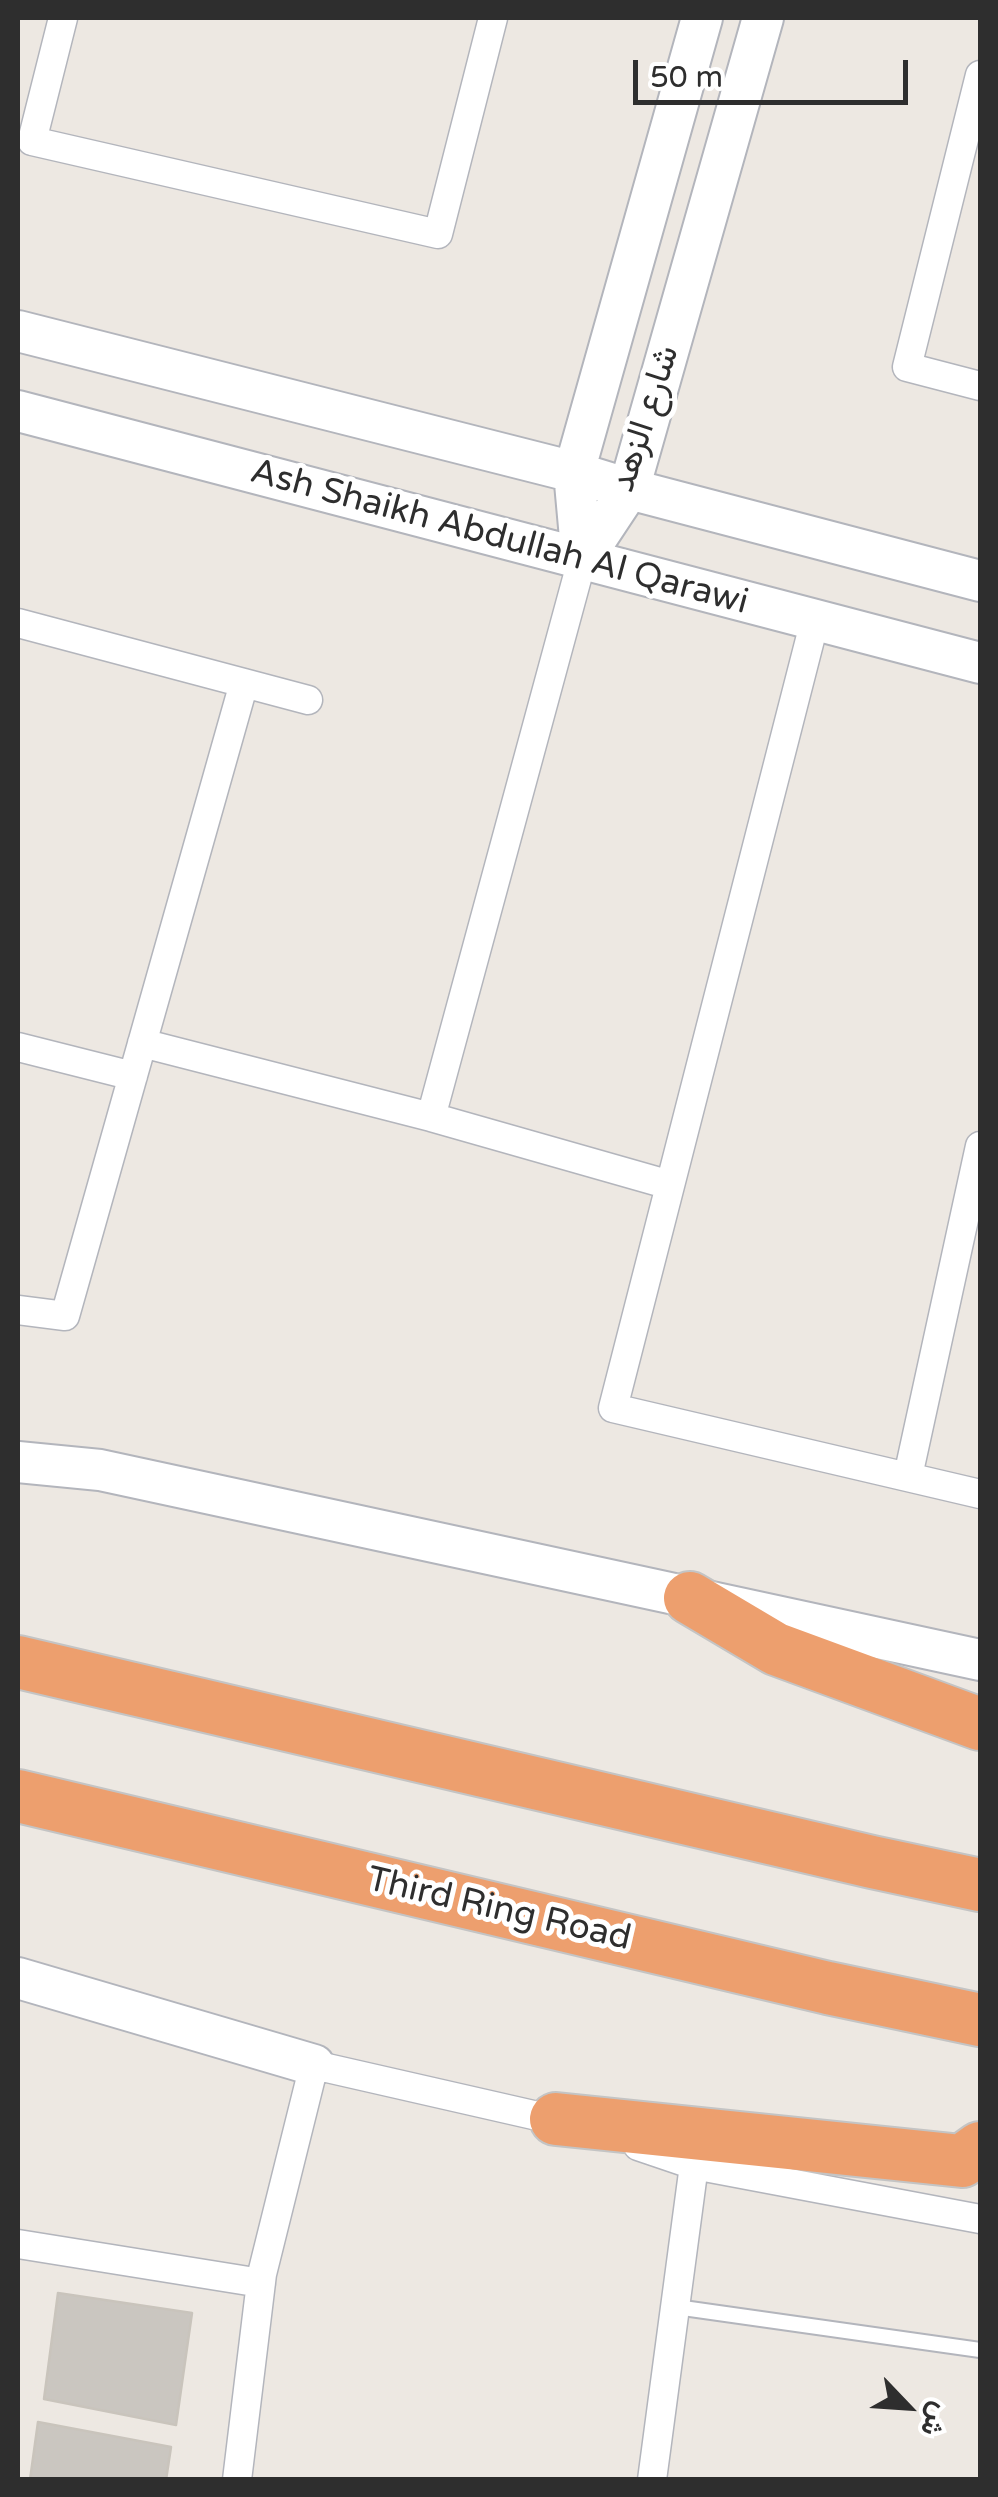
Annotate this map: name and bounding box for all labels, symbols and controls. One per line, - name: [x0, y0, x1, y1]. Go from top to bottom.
- scale bar: [638, 40, 913, 102]
- text: 50 m: [650, 59, 723, 96]
- street label: شارع الزهد: [603, 341, 689, 497]
- street label: Ash Shaikh Abdullah Al Qarawi: [246, 451, 752, 625]
- street label: Third Ring Road: [363, 1859, 635, 1961]
- north arrow: [858, 2357, 958, 2457]
- text: ش: [913, 2397, 958, 2442]

